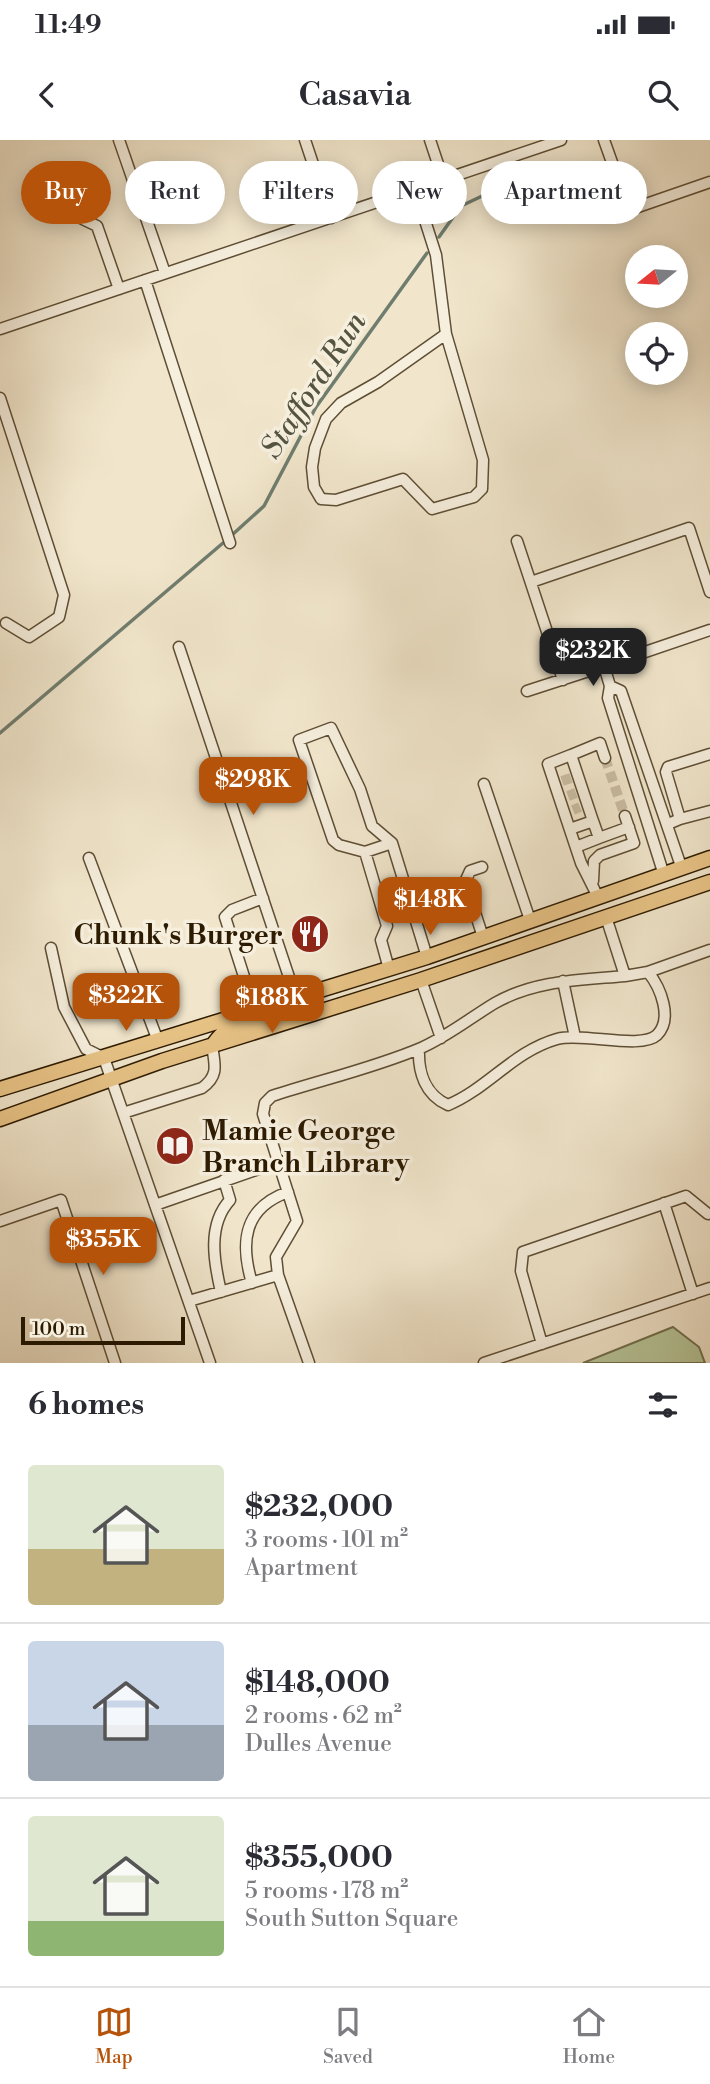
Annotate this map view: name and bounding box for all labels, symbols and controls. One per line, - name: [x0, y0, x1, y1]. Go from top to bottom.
- text: 11:49: [35, 9, 102, 41]
- text: Casavia: [298, 75, 412, 115]
- icon: back: [28, 76, 66, 114]
- icon: search: [644, 76, 682, 114]
- chip: Buy: [21, 161, 111, 224]
- chip: Rent: [125, 161, 225, 224]
- chip: Filters: [239, 161, 358, 224]
- chip: New: [372, 161, 467, 224]
- chip: Apartment: [481, 161, 647, 224]
- north arrow: [625, 245, 688, 308]
- map controls: [625, 245, 688, 385]
- water label: Stafford Run: [252, 305, 375, 466]
- button: locate: [625, 322, 688, 385]
- pin: $232K: [544, 629, 642, 688]
- text: $232K: [556, 637, 630, 665]
- pin: $298K: [204, 758, 302, 817]
- text: $298K: [215, 766, 291, 794]
- pin: $148K: [381, 878, 479, 937]
- text: $148K: [394, 886, 466, 914]
- restaurant icon: Chunk's Burger: [289, 913, 331, 955]
- place label: Chunk's Burger: [74, 918, 283, 953]
- pin: $322K: [77, 974, 175, 1033]
- pin: $188K: [223, 976, 321, 1035]
- text: $322K: [89, 982, 163, 1010]
- text: $188K: [236, 984, 308, 1012]
- place label: Mamie George Branch Library: [202, 1114, 410, 1181]
- library icon: Mamie George Branch Library: [154, 1125, 196, 1167]
- pin: $355K: [54, 1218, 152, 1277]
- text: $355K: [66, 1226, 140, 1254]
- scale bar: [21, 1314, 186, 1346]
- text: 100 m: [32, 1317, 85, 1341]
- text: 6 homes: [28, 1386, 144, 1424]
- icon: filters: [644, 1386, 682, 1424]
- text: $232,000: [245, 1488, 393, 1526]
- icon: home: [84, 1493, 168, 1577]
- text: 3 rooms · 101 m²: [245, 1526, 408, 1554]
- text: Apartment: [245, 1554, 358, 1582]
- text: $148,000: [245, 1664, 390, 1702]
- icon: home: [84, 1669, 168, 1753]
- text: 2 rooms · 62 m²: [245, 1702, 402, 1730]
- text: Dulles Avenue: [245, 1730, 392, 1758]
- text: $355,000: [245, 1839, 393, 1877]
- icon: home: [84, 1844, 168, 1928]
- text: 5 rooms · 178 m²: [245, 1877, 408, 1905]
- text: South Sutton Square: [245, 1905, 458, 1933]
- tab: Map: [95, 2003, 133, 2069]
- tab: Saved: [323, 2003, 373, 2069]
- tab: Home: [563, 2003, 615, 2069]

